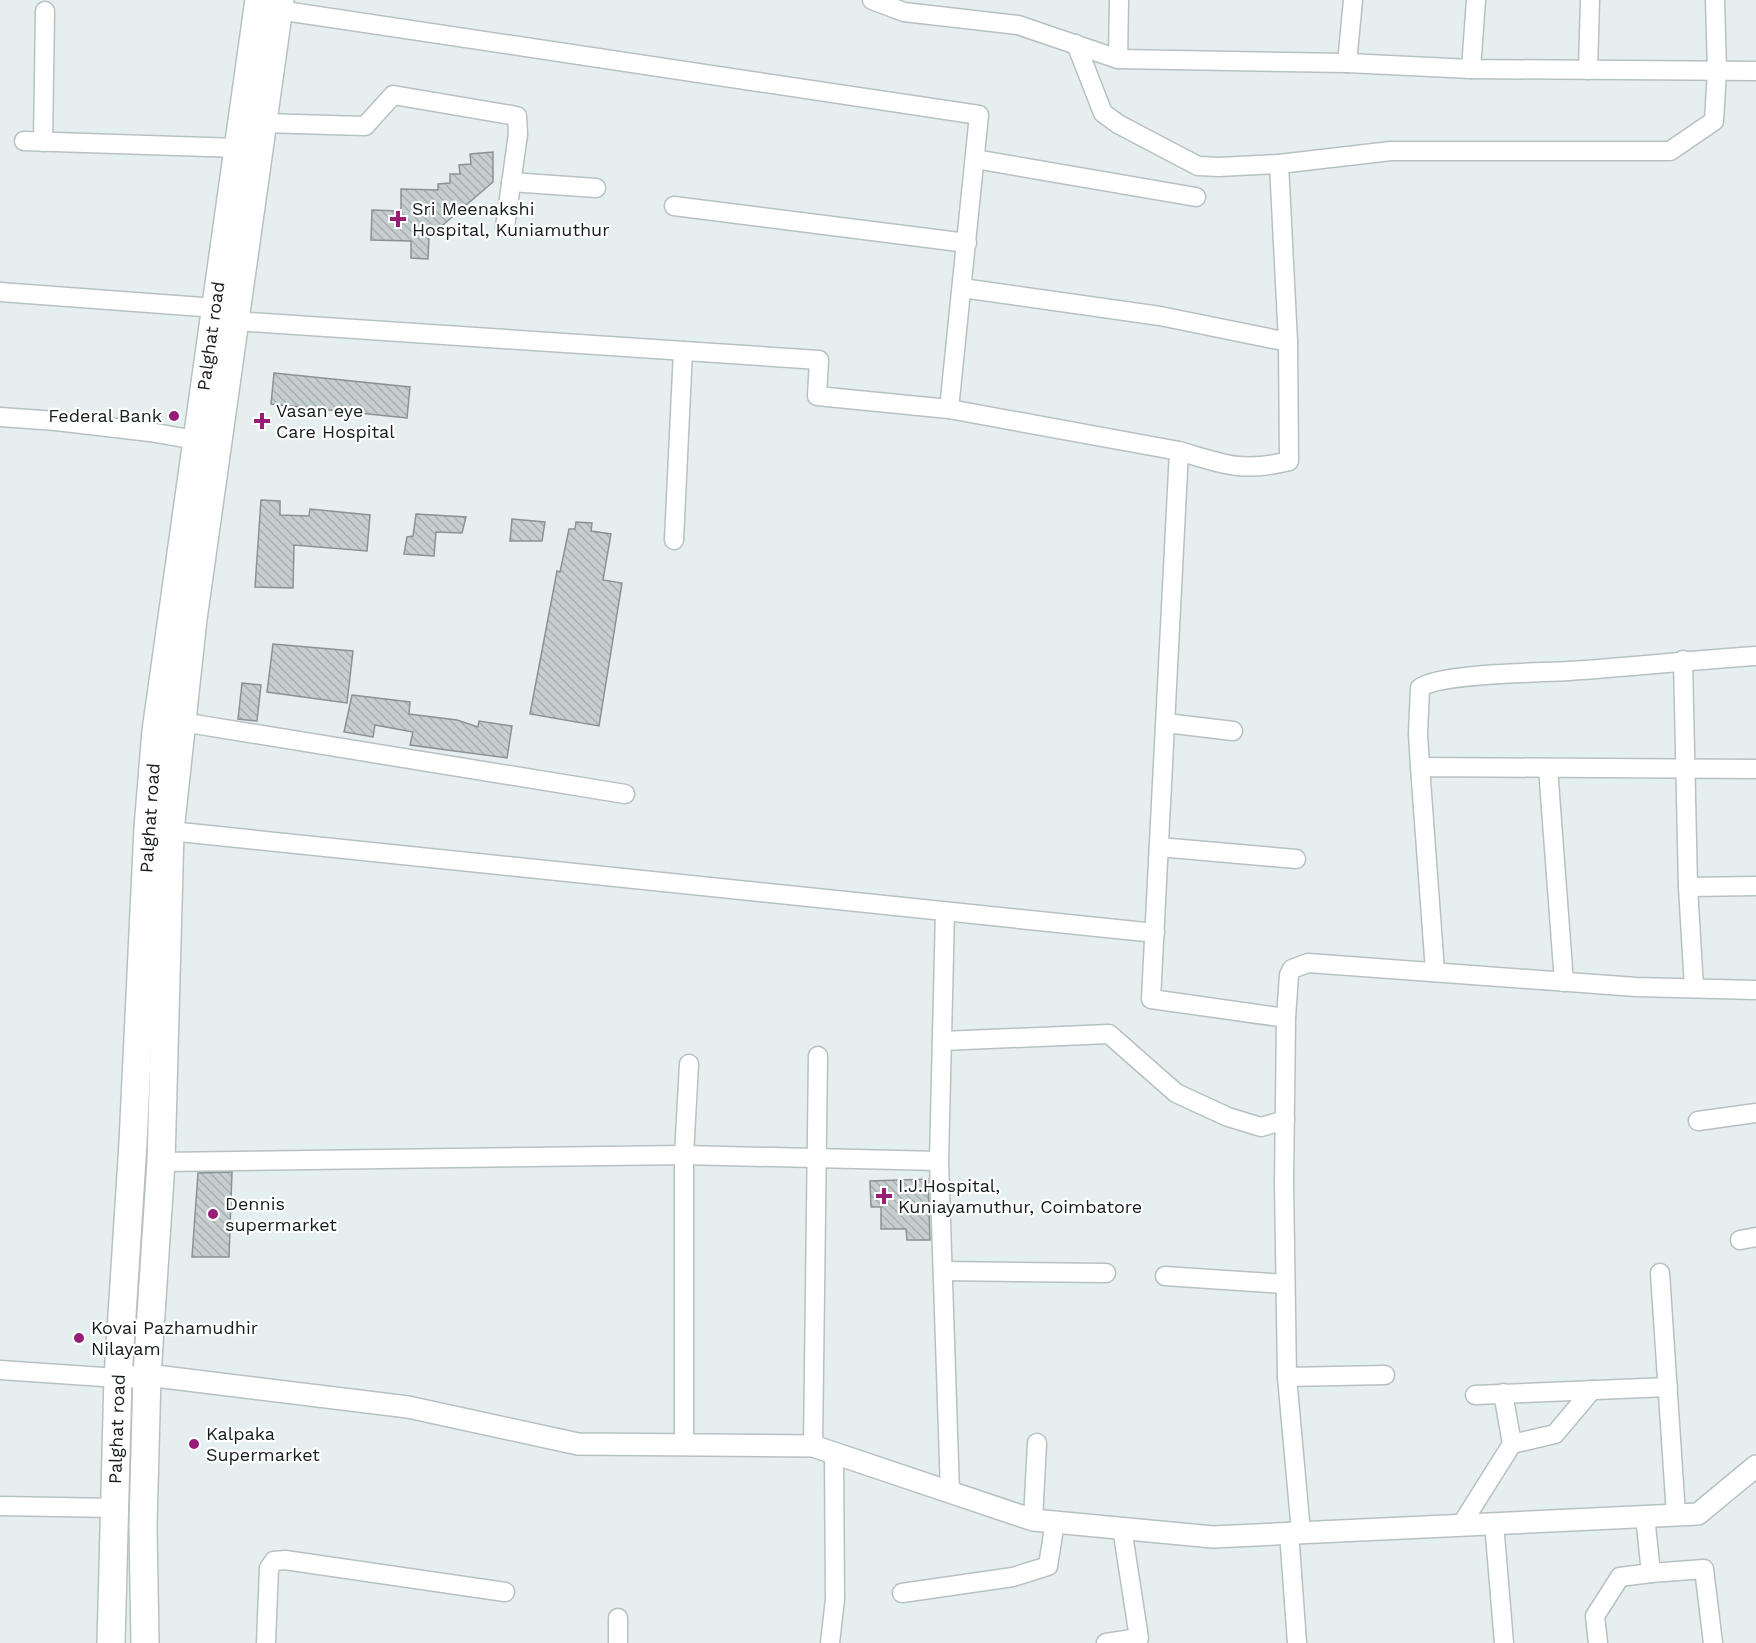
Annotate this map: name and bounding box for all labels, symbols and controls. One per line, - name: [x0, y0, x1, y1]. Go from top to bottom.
- place label: Sri Meenakshi Hospital, Kuniamuthur: [412, 198, 610, 240]
- marker: Sri Meenakshi Hospital, Kuniamuthur: [389, 210, 407, 228]
- street label: Palghat road: [192, 280, 229, 392]
- place label: Vasan eye Care Hospital: [276, 400, 395, 442]
- place label: Federal Bank: [48, 405, 162, 426]
- marker: Federal Bank: [167, 409, 181, 423]
- marker: Vasan eye Care Hospital: [253, 412, 271, 430]
- street label: Palghat road: [135, 762, 164, 874]
- place label: I.J.Hospital, Kuniayamuthur, Coimbatore: [898, 1175, 1142, 1217]
- marker: I.J.Hospital, Kuniayamuthur, Coimbatore: [875, 1187, 893, 1205]
- place label: Dennis supermarket: [225, 1193, 337, 1235]
- marker: Dennis supermarket: [206, 1207, 220, 1221]
- place label: Kovai Pazhamudhir Nilayam: [91, 1317, 258, 1359]
- marker: Kovai Pazhamudhir Nilayam: [72, 1331, 86, 1345]
- street label: Palghat road: [104, 1374, 129, 1484]
- place label: Kalpaka Supermarket: [206, 1423, 320, 1465]
- marker: Kalpaka Supermarket: [187, 1437, 201, 1451]

